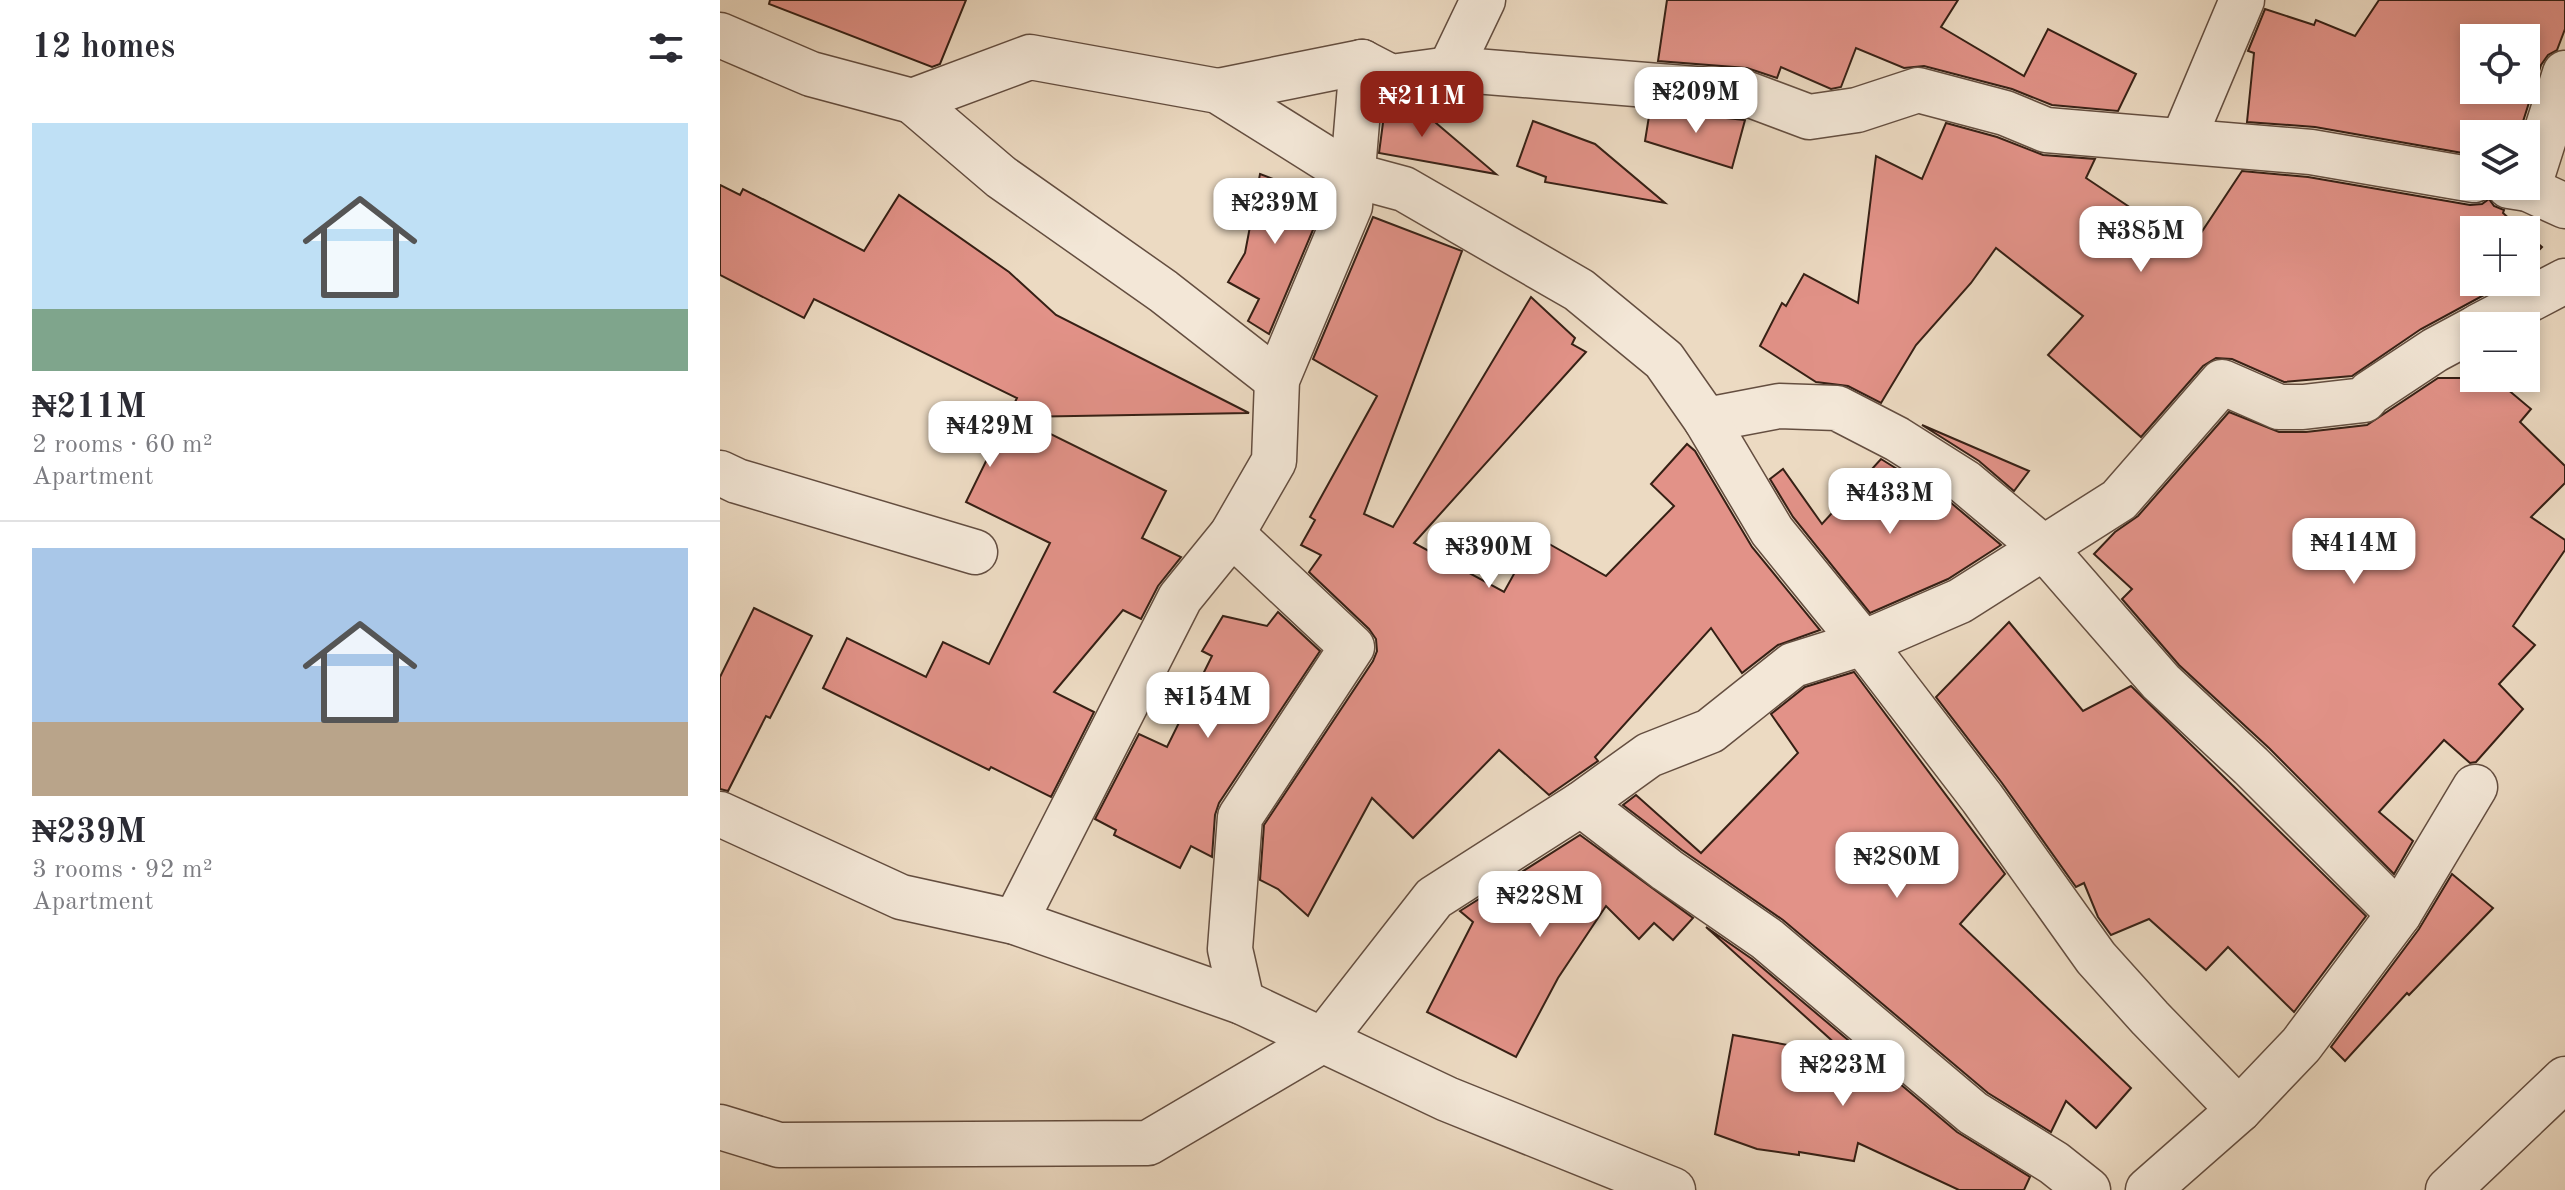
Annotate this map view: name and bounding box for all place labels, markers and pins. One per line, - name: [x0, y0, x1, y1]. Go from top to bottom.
- pin: ₦209M: [1640, 67, 1752, 135]
- pin: ₦211M: [1366, 71, 1478, 139]
- pin: ₦239M: [1219, 178, 1331, 246]
- pin: ₦385M: [2085, 206, 2197, 274]
- pin: ₦429M: [934, 401, 1046, 469]
- pin: ₦433M: [1834, 468, 1946, 536]
- pin: ₦414M: [2298, 518, 2410, 586]
- pin: ₦390M: [1433, 522, 1545, 590]
- pin: ₦154M: [1152, 672, 1264, 740]
- pin: ₦280M: [1841, 832, 1953, 900]
- pin: ₦228M: [1484, 871, 1596, 939]
- pin: ₦223M: [1787, 1040, 1899, 1108]

